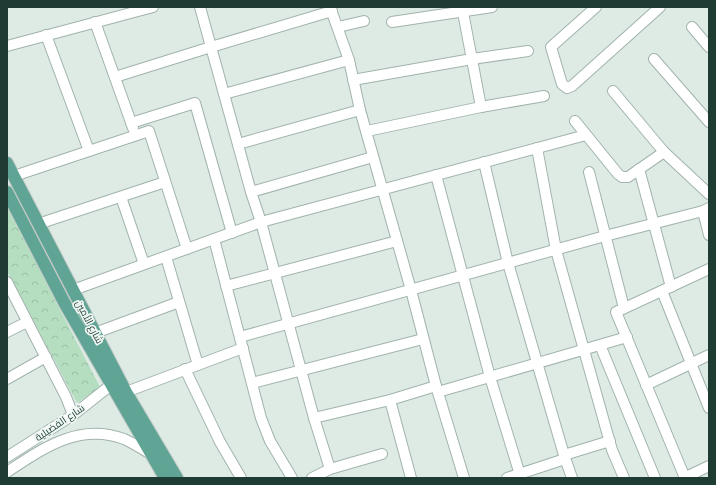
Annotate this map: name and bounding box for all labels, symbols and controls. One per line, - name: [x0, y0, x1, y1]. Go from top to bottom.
- street label: شارع الأمين: [72, 298, 106, 346]
- street label: شارع الفضيلية: [32, 401, 88, 445]

